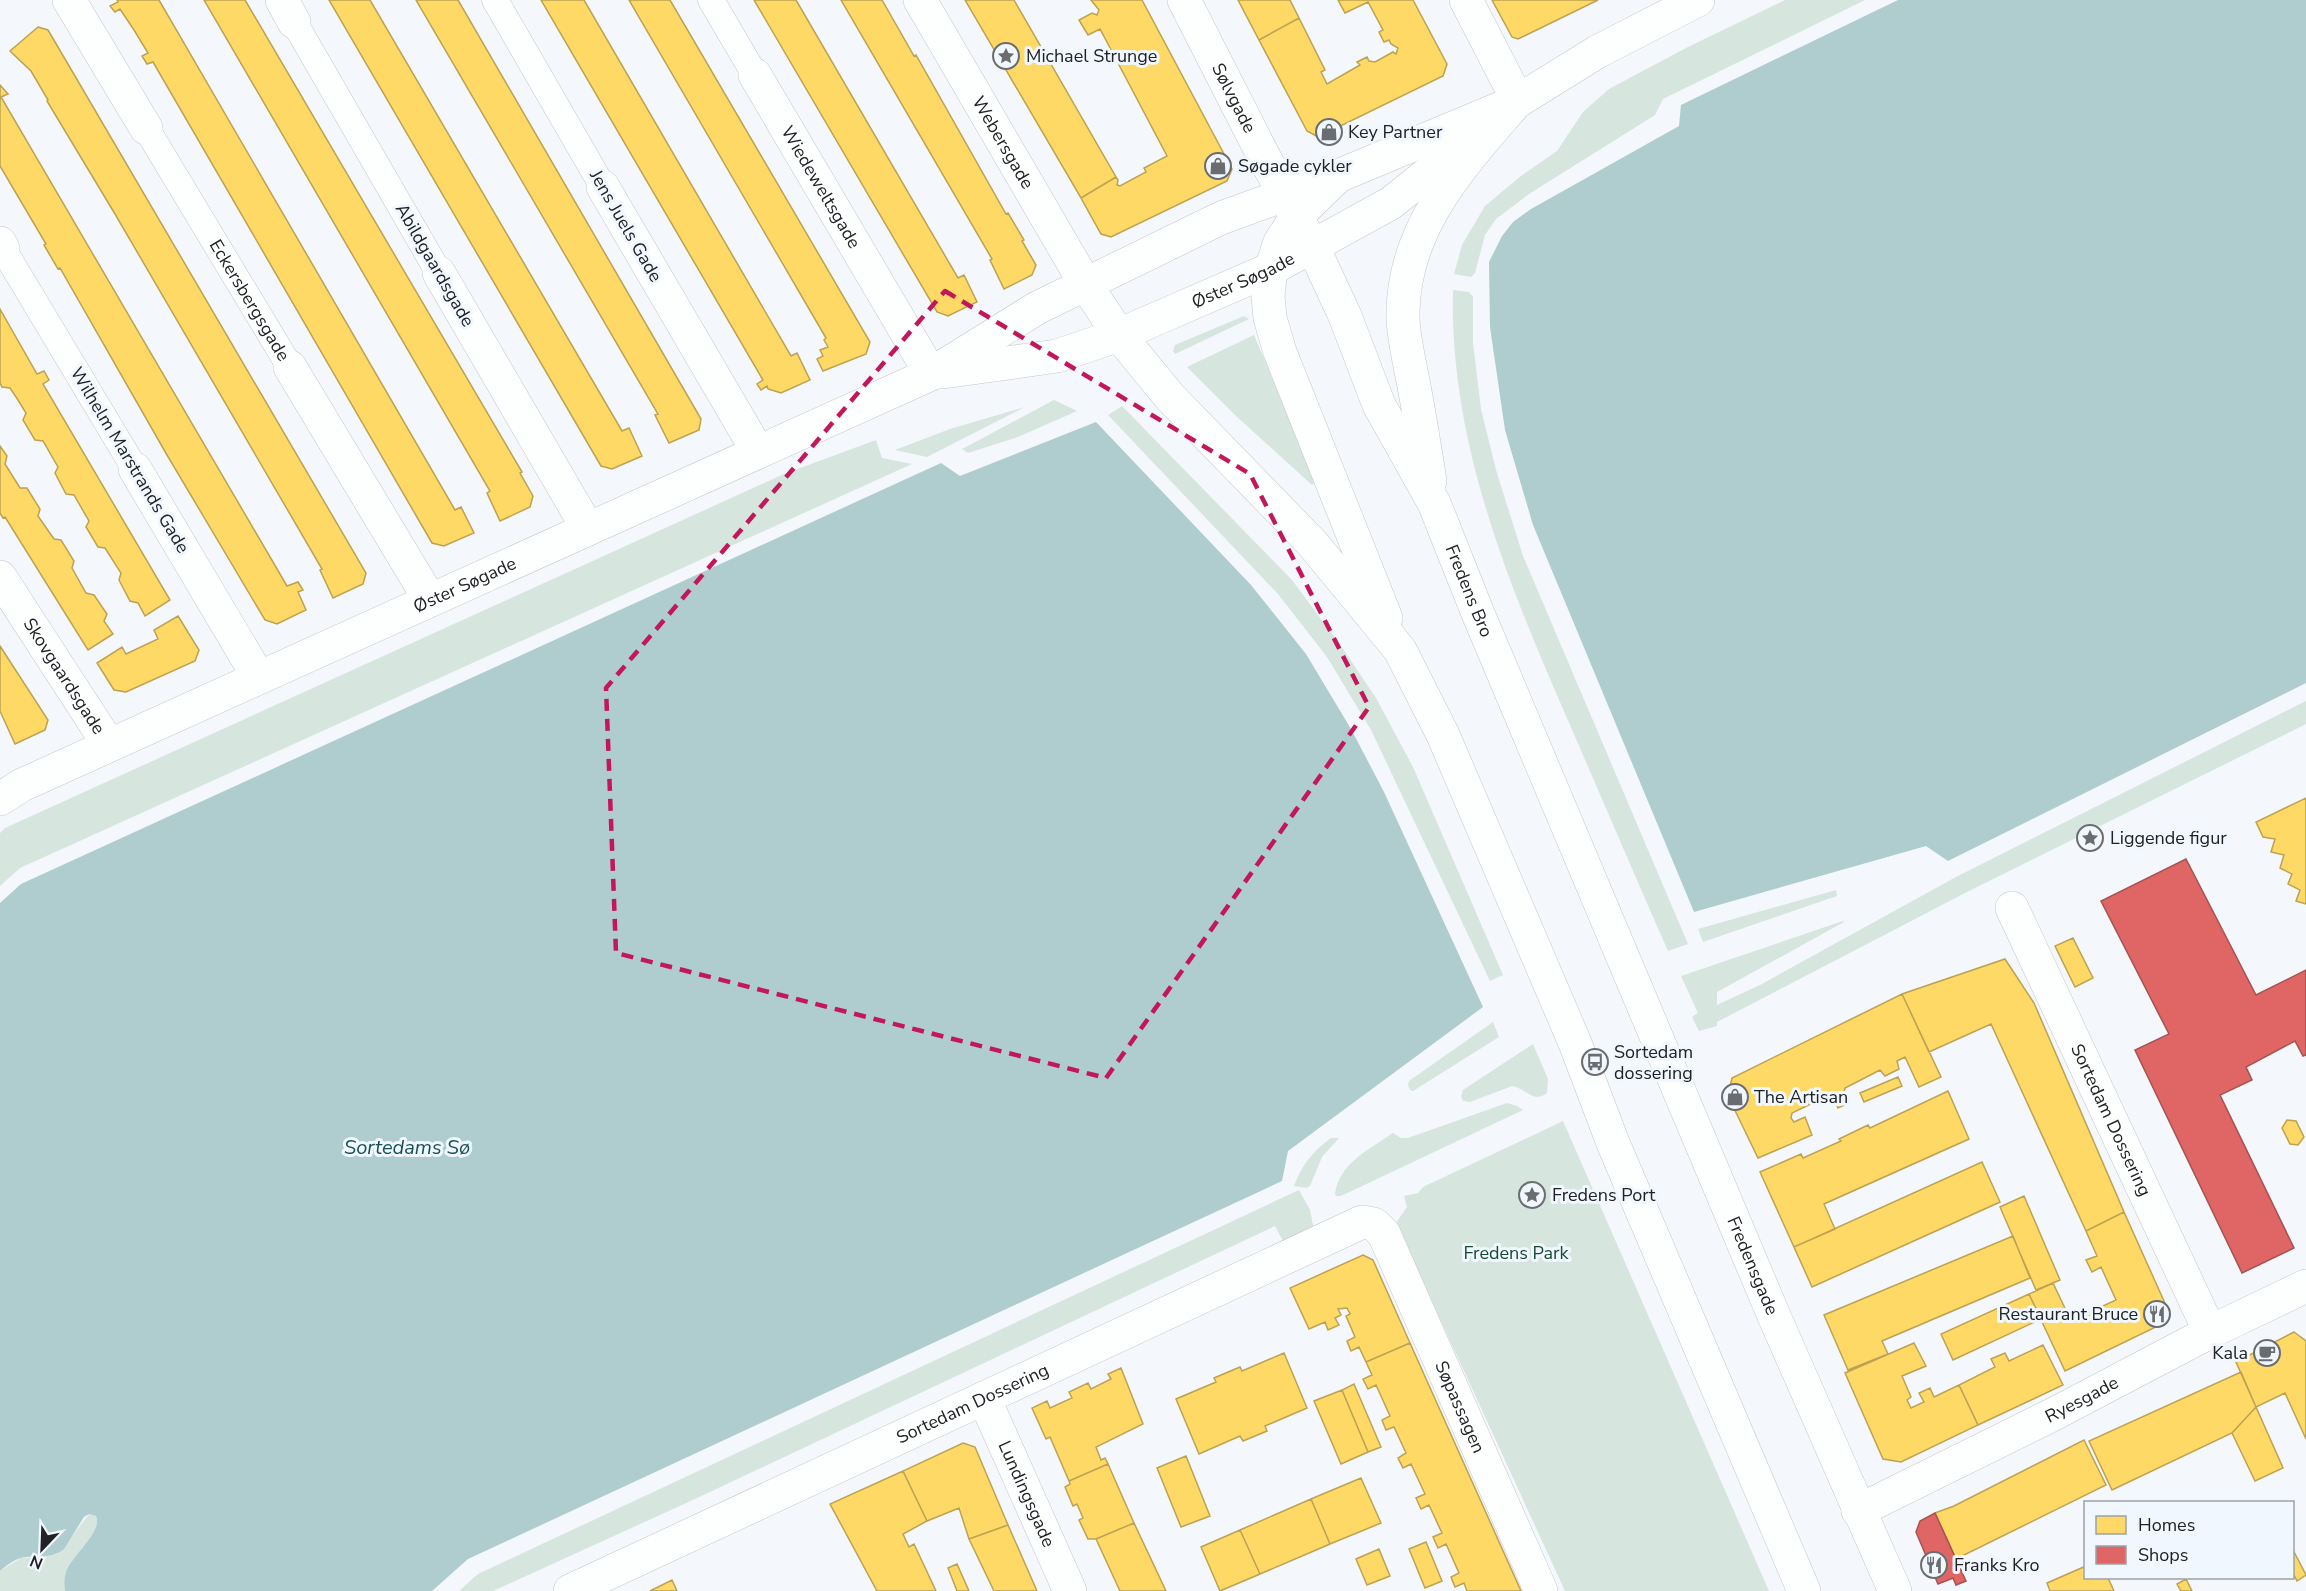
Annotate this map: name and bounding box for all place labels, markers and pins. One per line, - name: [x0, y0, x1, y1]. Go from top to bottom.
- place icon: Michael Strunge: [991, 41, 1021, 71]
- place label: Michael Strunge: [1026, 44, 1157, 68]
- shop icon: Key Partner: [1314, 117, 1344, 147]
- place label: Key Partner: [1348, 120, 1443, 144]
- shop icon: Søgade cykler: [1203, 151, 1233, 181]
- place label: Søgade cykler: [1238, 154, 1352, 178]
- place icon: Liggende figur: [2075, 823, 2105, 853]
- place label: Liggende figur: [2110, 826, 2227, 850]
- place label: Sortedam dossering: [1614, 1040, 1693, 1085]
- bus stop icon: Sortedam dossering: [1580, 1047, 1610, 1077]
- shop icon: The Artisan: [1720, 1082, 1750, 1112]
- place label: The Artisan: [1754, 1085, 1848, 1109]
- place icon: Fredens Port: [1517, 1180, 1547, 1210]
- place label: Fredens Port: [1552, 1183, 1656, 1207]
- restaurant icon: Restaurant Bruce: [2142, 1299, 2172, 1329]
- place label: Restaurant Bruce: [1999, 1302, 2138, 1326]
- cafe icon: Kala: [2252, 1338, 2282, 1368]
- place label: Kala: [2212, 1341, 2248, 1365]
- restaurant icon: Franks Kro: [1919, 1550, 1949, 1580]
- place label: Franks Kro: [1954, 1553, 2040, 1577]

